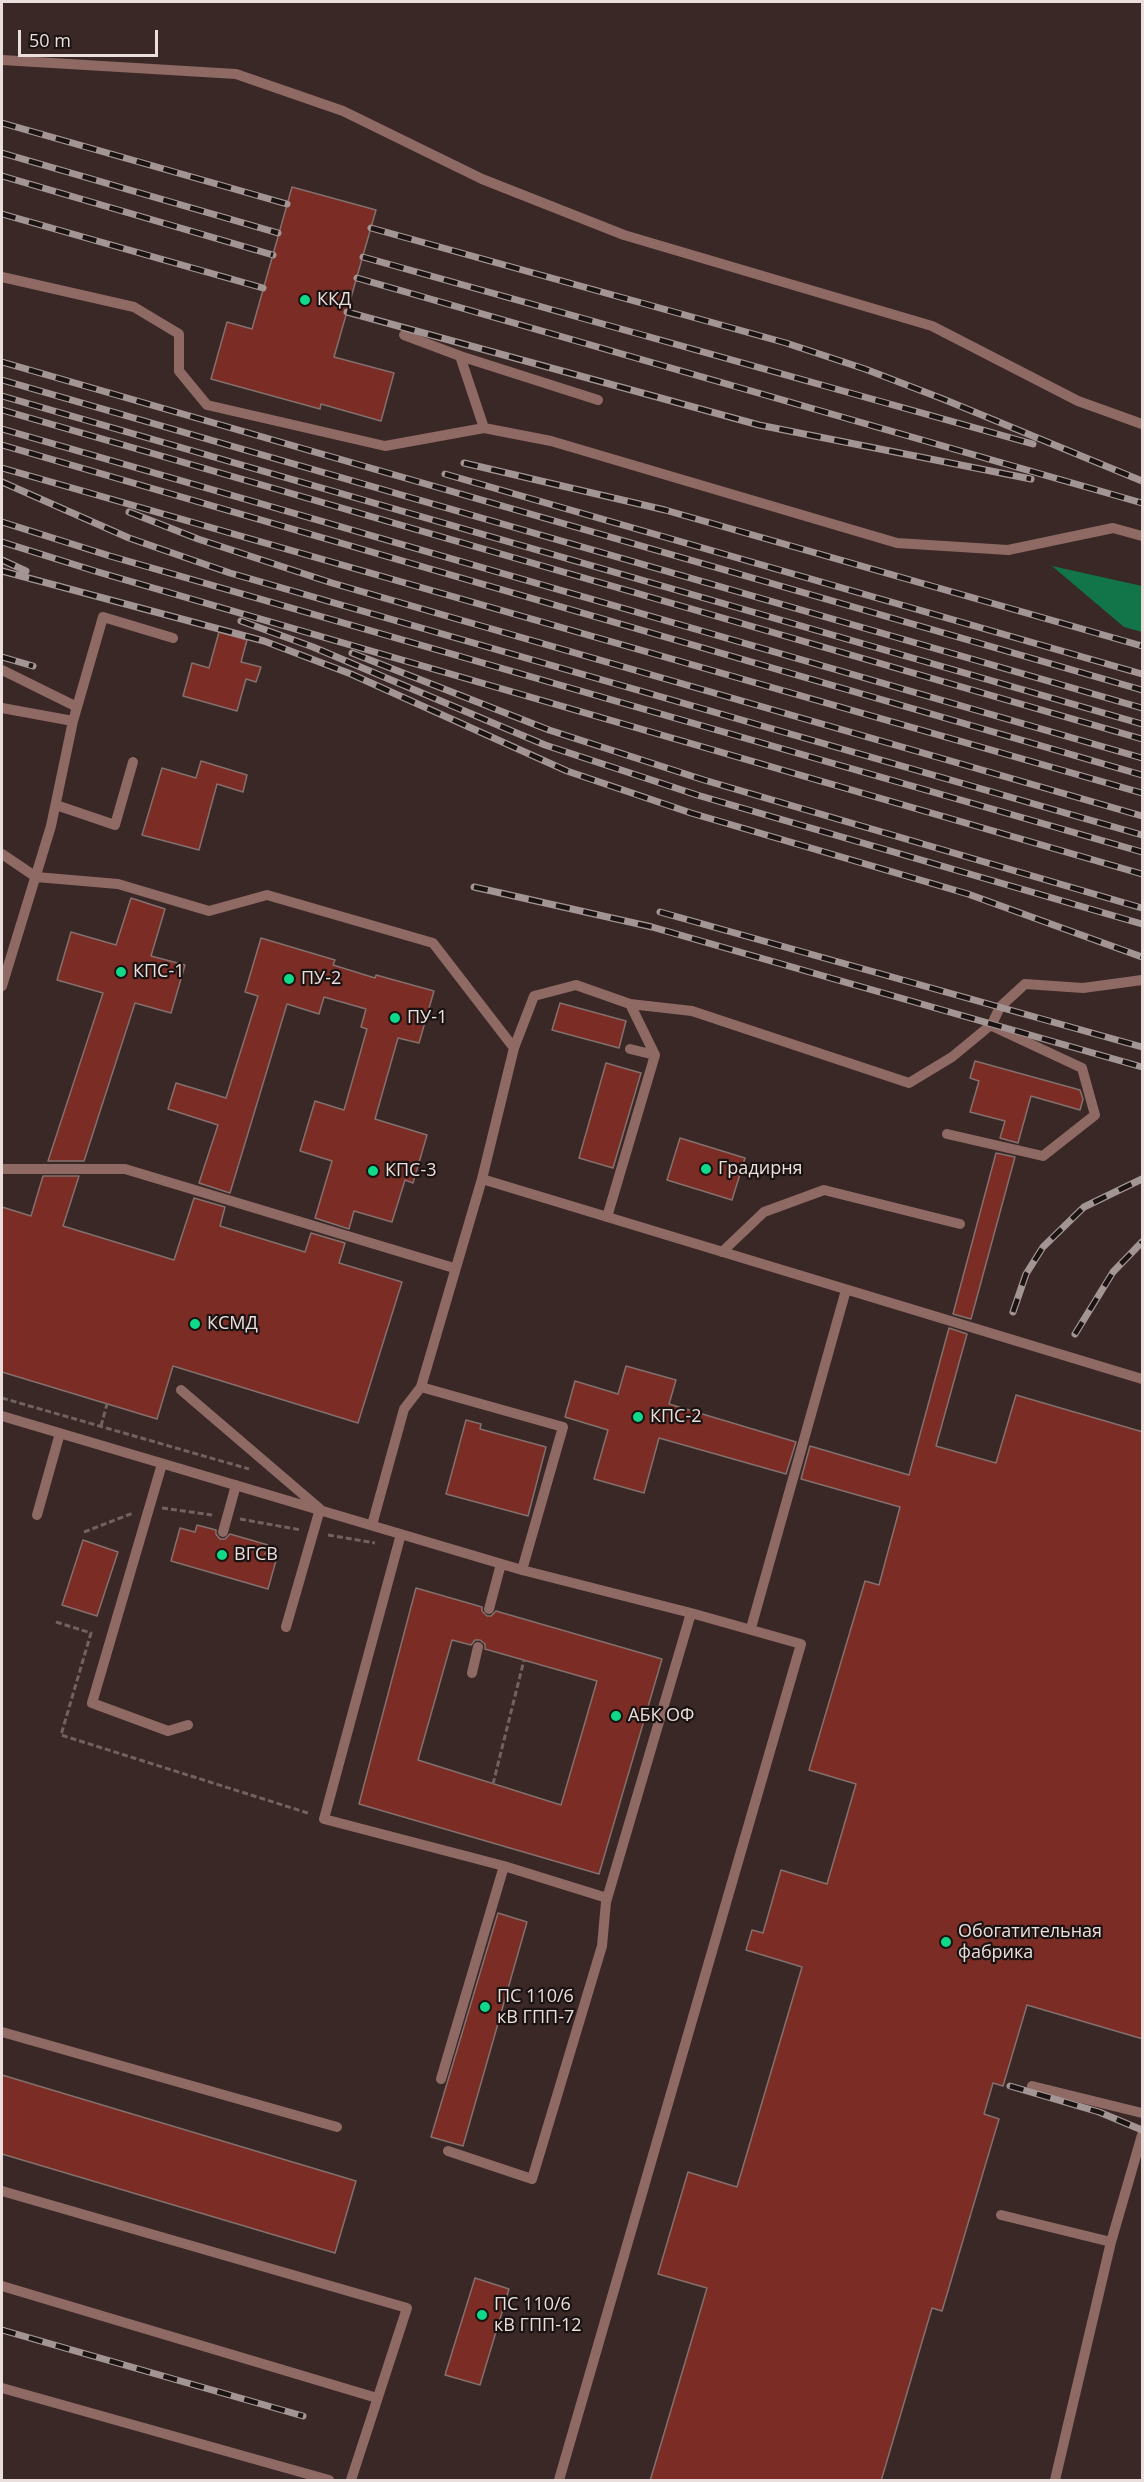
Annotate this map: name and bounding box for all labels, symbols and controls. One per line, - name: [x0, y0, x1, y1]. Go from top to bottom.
- scale bar: [21, 18, 160, 56]
- text: 50 m: [29, 28, 71, 52]
- place label: ККД: [317, 289, 351, 311]
- marker: ККД: [298, 293, 312, 307]
- place label: КПС-1: [133, 961, 185, 983]
- marker: КПС-1: [114, 965, 128, 979]
- place label: ПУ-2: [301, 968, 341, 990]
- marker: ПУ-2: [282, 972, 296, 986]
- place label: ПУ-1: [407, 1007, 447, 1029]
- marker: ПУ-1: [388, 1011, 402, 1025]
- place label: Градирня: [718, 1158, 803, 1180]
- place label: КПС-3: [385, 1160, 437, 1182]
- marker: Градирня: [699, 1162, 713, 1176]
- marker: КПС-3: [366, 1164, 380, 1178]
- place label: КСМД: [207, 1313, 258, 1335]
- marker: КСМД: [188, 1317, 202, 1331]
- place label: КПС-2: [650, 1406, 702, 1428]
- marker: КПС-2: [631, 1410, 645, 1424]
- place label: ВГСВ: [234, 1544, 278, 1566]
- marker: ВГСВ: [215, 1548, 229, 1562]
- place label: АБК ОФ: [628, 1705, 694, 1727]
- marker: АБК ОФ: [609, 1709, 623, 1723]
- place label: Обогатительная фабрика: [958, 1921, 1102, 1964]
- marker: Обогатительная фабрика: [939, 1935, 953, 1949]
- place label: ПС 110/6 кВ ГПП-7: [497, 1986, 574, 2028]
- marker: ПС 110/6 кВ ГПП-7: [478, 2000, 492, 2014]
- place label: ПС 110/6 кВ ГПП-12: [494, 2294, 582, 2336]
- marker: ПС 110/6 кВ ГПП-12: [475, 2308, 489, 2322]

